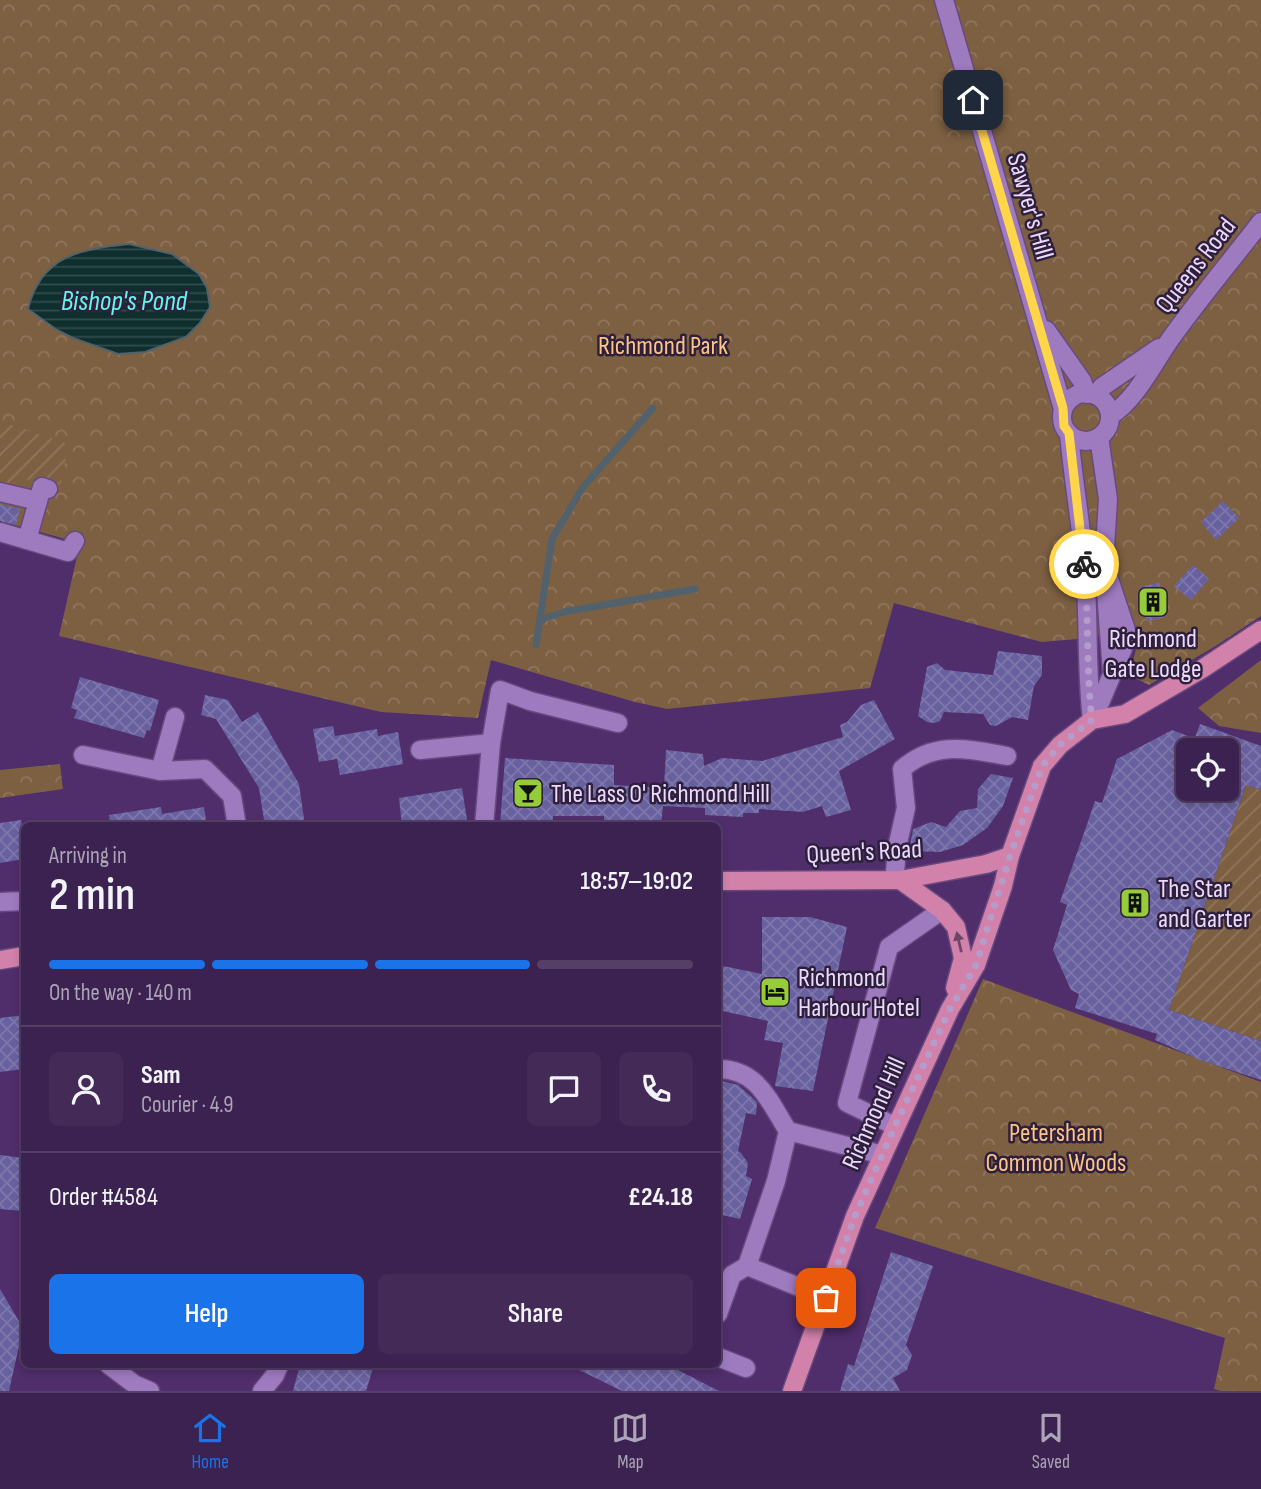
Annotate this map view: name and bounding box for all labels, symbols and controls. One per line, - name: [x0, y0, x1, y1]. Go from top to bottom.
- pin: [943, 70, 1003, 130]
- icon: home: [954, 81, 992, 119]
- street label: Sawyer's Hill: [1000, 150, 1059, 263]
- street label: Queens Road: [1149, 212, 1243, 320]
- water label: Bishop's Pond: [61, 285, 189, 318]
- park label: Richmond Park: [598, 331, 728, 362]
- courier: [1049, 529, 1119, 599]
- icon: bike: [1065, 545, 1103, 583]
- building icon: Richmond Gate Lodge: [1136, 585, 1170, 619]
- place label: Richmond Gate Lodge: [1105, 624, 1201, 685]
- map controls: [1176, 738, 1239, 801]
- button: locate: [1176, 738, 1239, 801]
- bar icon: The Lass O' Richmond Hill: [511, 776, 545, 810]
- place label: The Lass O' Richmond Hill: [551, 779, 770, 810]
- street label: Queen's Road: [806, 834, 923, 871]
- text: Arriving in: [49, 842, 127, 870]
- text: 18:57–19:02: [580, 866, 693, 897]
- text: 2 min: [49, 868, 135, 923]
- place label: The Star and Garter: [1158, 874, 1251, 935]
- building icon: The Star and Garter: [1118, 886, 1152, 920]
- one-way arrow: [954, 931, 965, 953]
- place label: Richmond Harbour Hotel: [798, 963, 920, 1024]
- hotel icon: Richmond Harbour Hotel: [758, 975, 792, 1009]
- text: On the way · 140 m: [49, 979, 192, 1007]
- button: person: [49, 1052, 123, 1126]
- button: chat: [527, 1052, 601, 1126]
- button: phone: [619, 1052, 693, 1126]
- street label: Richmond Hill: [836, 1053, 913, 1175]
- text: Sam: [141, 1060, 181, 1091]
- text: Courier · 4.9: [141, 1091, 233, 1119]
- park label: Petersham Common Woods: [986, 1118, 1126, 1179]
- text: Order #4584: [49, 1182, 158, 1213]
- text: £24.18: [628, 1182, 693, 1213]
- pin: [796, 1268, 856, 1328]
- button: Help: [49, 1274, 364, 1354]
- button: Share: [378, 1274, 693, 1354]
- icon: bag: [807, 1279, 845, 1317]
- tab: Home: [191, 1409, 229, 1474]
- tab: Map: [611, 1409, 649, 1474]
- tab: Saved: [1032, 1409, 1070, 1474]

